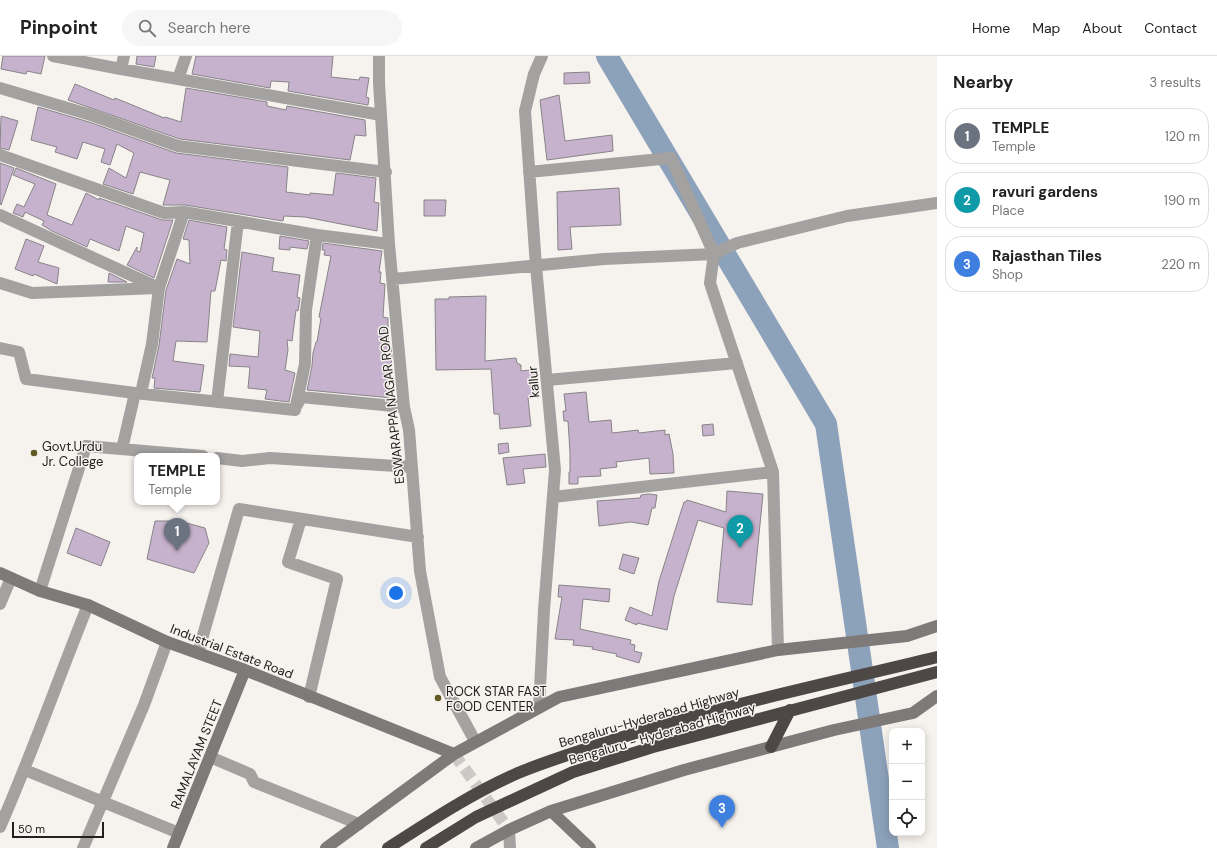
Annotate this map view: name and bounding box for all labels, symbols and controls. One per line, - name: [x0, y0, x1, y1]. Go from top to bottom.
- search box: [122, 10, 402, 46]
- text: Pinpoint: [20, 15, 98, 40]
- icon: search: [136, 17, 158, 39]
- text: Search here: [168, 18, 251, 38]
- text: Home: [972, 19, 1010, 37]
- text: Map: [1032, 19, 1060, 37]
- text: About: [1082, 19, 1122, 37]
- text: Contact: [1144, 19, 1197, 37]
- text: Nearby: [953, 71, 1013, 93]
- text: 3 results: [1149, 74, 1201, 91]
- text: TEMPLE: [992, 118, 1049, 138]
- text: 1: [965, 128, 969, 145]
- text: 120 m: [1165, 128, 1200, 145]
- text: Temple: [992, 138, 1036, 155]
- text: ravuri gardens: [992, 182, 1098, 202]
- text: 2: [963, 192, 971, 209]
- text: 190 m: [1164, 192, 1200, 209]
- text: Place: [992, 202, 1024, 219]
- text: Rajasthan Tiles: [992, 246, 1102, 266]
- text: 3: [963, 256, 971, 273]
- text: 220 m: [1161, 256, 1200, 273]
- text: Shop: [992, 266, 1023, 283]
- street label: ESWARAPPA NAGAR ROAD: [375, 325, 408, 485]
- street label: kallur: [524, 365, 543, 398]
- place label: Govt.Urdu Jr. College: [42, 438, 103, 470]
- marker: Govt.Urdu Jr. College: [29, 448, 39, 458]
- popup: [134, 453, 220, 505]
- text: TEMPLE: [148, 461, 206, 481]
- text: Temple: [148, 481, 192, 498]
- pin: 2: [727, 515, 753, 548]
- pin: 1: [164, 518, 190, 551]
- your location: [386, 583, 406, 603]
- street label: Industrial Estate Road: [168, 620, 296, 683]
- place label: ROCK STAR FAST FOOD CENTER: [446, 683, 547, 715]
- street label: Bengaluru-Hyderabad Highway: [557, 684, 741, 751]
- marker: ROCK STAR FAST FOOD CENTER: [433, 693, 443, 703]
- street label: RAMALAYAM STEET: [167, 697, 226, 811]
- street label: Bengaluru - Hyderabad Highway: [567, 699, 758, 768]
- map controls: [889, 728, 925, 836]
- button: +: [889, 728, 925, 764]
- button: −: [889, 764, 925, 800]
- pin: 3: [709, 795, 735, 828]
- button: locate: [889, 800, 925, 836]
- scale bar: [12, 820, 104, 839]
- text: 50 m: [18, 822, 45, 836]

